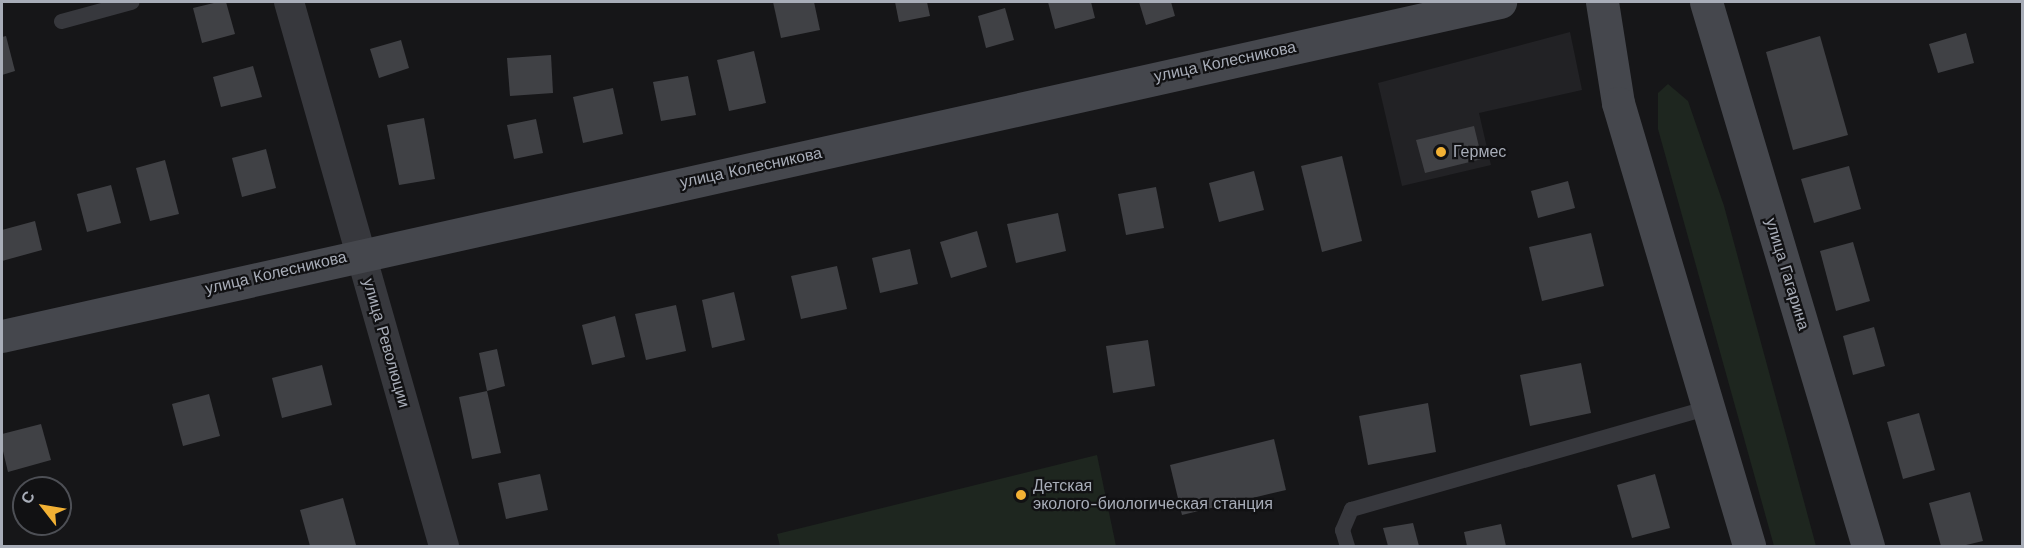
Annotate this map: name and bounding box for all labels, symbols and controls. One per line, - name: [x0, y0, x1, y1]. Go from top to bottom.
- street label: улица Колесникова: [1152, 38, 1298, 86]
- place label: Гермес: [1453, 142, 1506, 162]
- street label: улица Колесникова: [678, 144, 824, 192]
- marker: Гермес: [1434, 145, 1448, 159]
- street label: улица Гагарина: [1761, 216, 1813, 332]
- street label: улица Колесникова: [203, 247, 349, 299]
- street label: улица Революции: [358, 276, 414, 410]
- north arrow: [12, 476, 72, 536]
- place label: Детская эколого-биологическая станция: [1033, 476, 1273, 514]
- text: С: [17, 488, 39, 507]
- marker: Детская эколого-биологическая станция: [1014, 488, 1028, 502]

